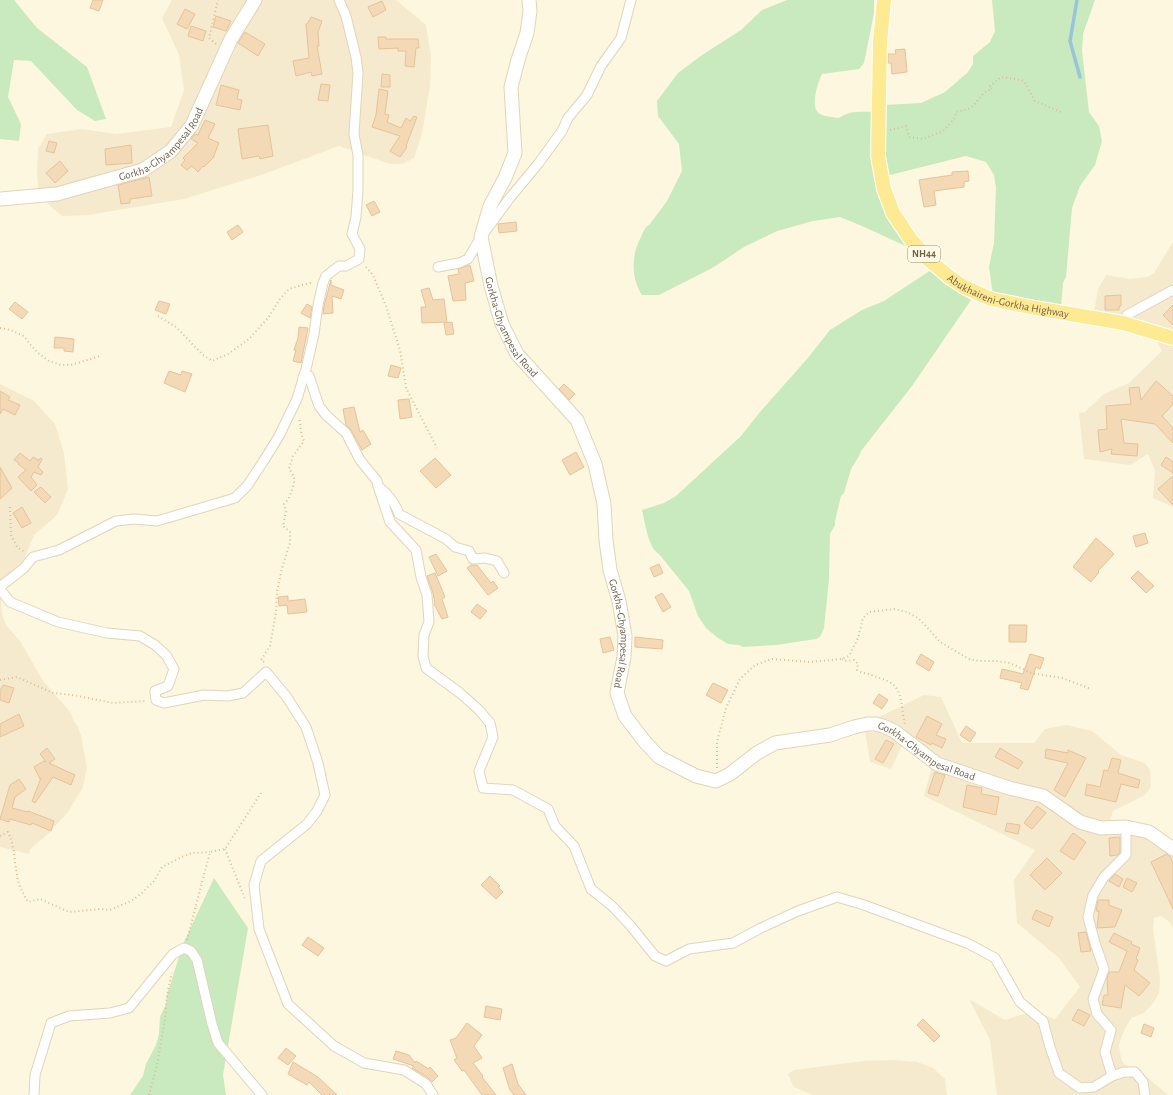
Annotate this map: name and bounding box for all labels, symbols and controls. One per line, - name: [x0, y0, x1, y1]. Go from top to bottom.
- street label: Gorkha-Ghyampesal Road: [117, 105, 205, 182]
- road number: NH44: [908, 246, 940, 262]
- street label: Abukhaireni-Gorkha Highway: [945, 272, 1070, 319]
- street label: Gorkha-Ghyampesal Road: [484, 276, 541, 379]
- street label: Gorkha-Ghyampesal Road: [607, 578, 631, 690]
- street label: Gorkha-Ghyampesal Road: [877, 719, 977, 782]

